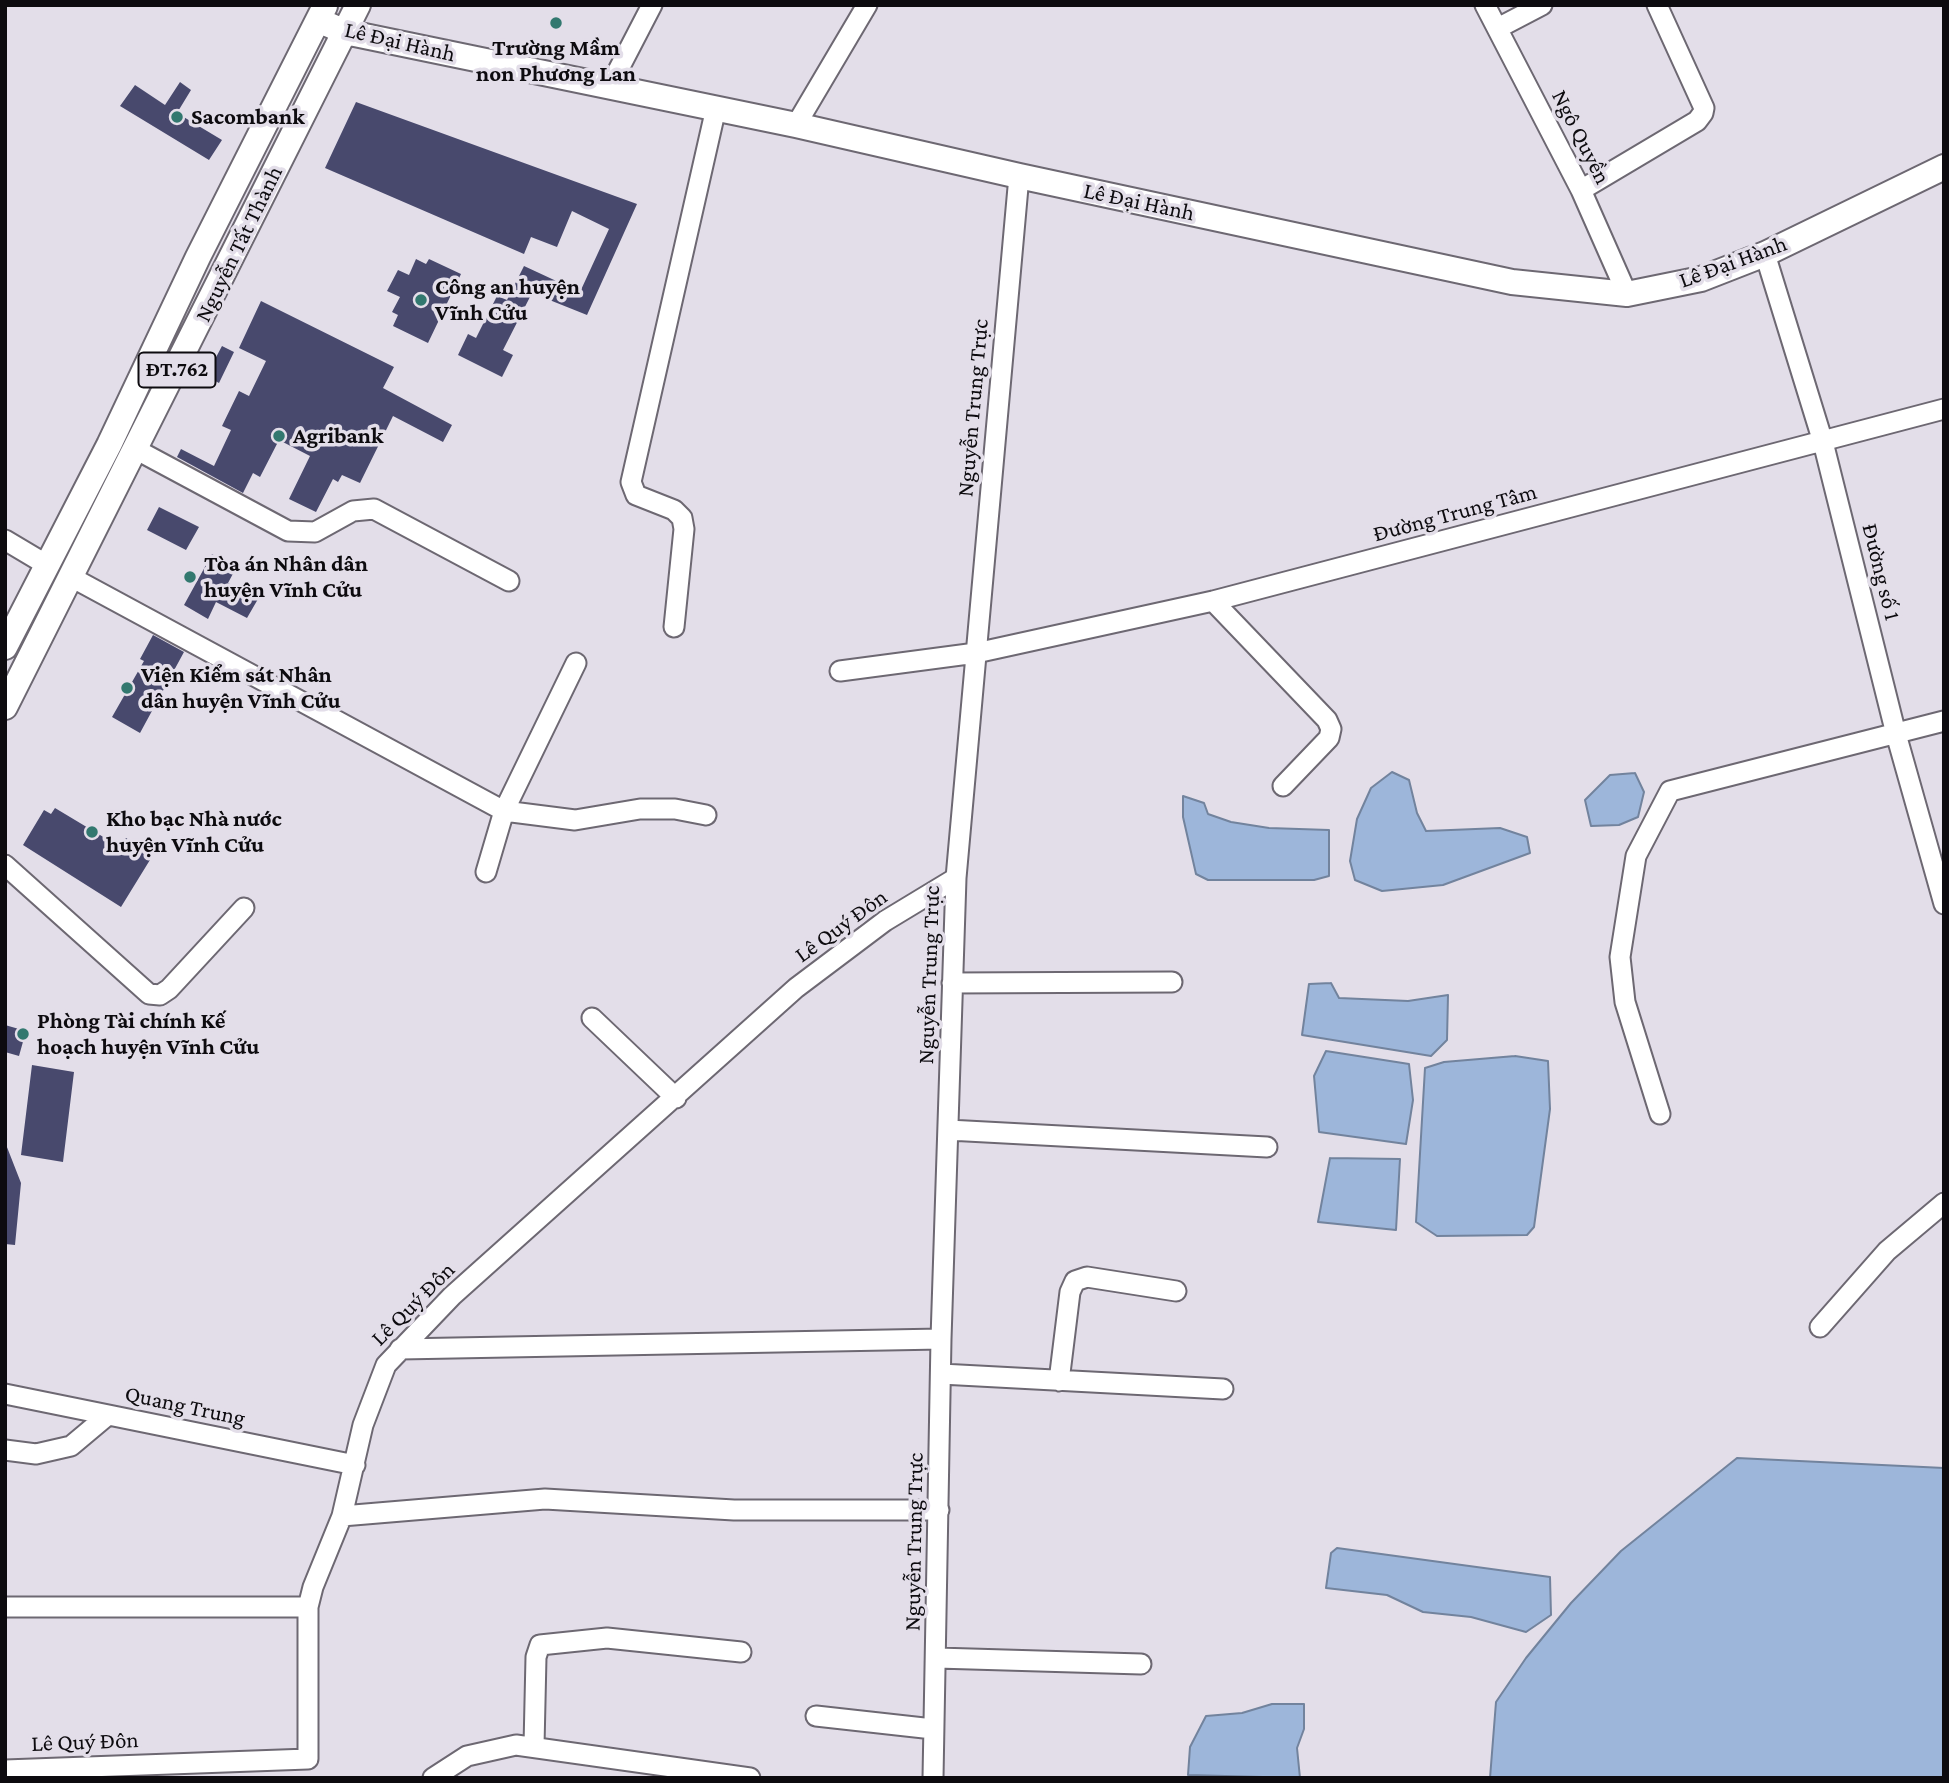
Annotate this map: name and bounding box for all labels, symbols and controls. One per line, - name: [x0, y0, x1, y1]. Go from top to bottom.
- marker: Trường Mầm non Phương Lan: [548, 15, 564, 31]
- street label: Lê Đại Hành: [342, 16, 458, 68]
- place label: Trường Mầm non Phương Lan: [476, 34, 636, 88]
- street label: Ngô Quyền: [1546, 85, 1616, 189]
- place label: Sacombank: [191, 103, 305, 131]
- marker: Sacombank: [169, 109, 185, 125]
- street label: Nguyễn Tất Thành: [189, 162, 289, 326]
- street label: Lê Đại Hành: [1081, 177, 1197, 227]
- street label: Lê Đại Hành: [1675, 230, 1791, 294]
- place label: Công an huyện Vĩnh Cửu: [435, 273, 580, 327]
- marker: Công an huyện Vĩnh Cửu: [413, 292, 429, 308]
- street label: Nguyễn Trung Trực: [951, 318, 995, 498]
- road number: ĐT.762: [138, 352, 216, 388]
- place label: Agribank: [293, 422, 383, 450]
- marker: Agribank: [271, 428, 287, 444]
- street label: Đường Trung Tâm: [1370, 478, 1540, 548]
- street label: Đường số 1: [1856, 521, 1906, 623]
- place label: Tòa án Nhân dân huyện Vĩnh Cửu: [204, 550, 368, 604]
- marker: Tòa án Nhân dân huyện Vĩnh Cửu: [182, 569, 198, 585]
- place label: Viện Kiểm sát Nhân dân huyện Vĩnh Cửu: [141, 661, 340, 715]
- marker: Viện Kiểm sát Nhân dân huyện Vĩnh Cửu: [119, 680, 135, 696]
- place label: Kho bạc Nhà nước huyện Vĩnh Cửu: [106, 805, 282, 859]
- marker: Kho bạc Nhà nước huyện Vĩnh Cửu: [84, 824, 100, 840]
- street label: Lê Quý Đôn: [789, 883, 893, 969]
- street label: Nguyễn Trung Trực: [912, 885, 946, 1065]
- place label: Phòng Tài chính Kế hoạch huyện Vĩnh Cửu: [37, 1007, 259, 1061]
- marker: Phòng Tài chính Kế hoạch huyện Vĩnh Cửu: [15, 1026, 31, 1042]
- street label: Lê Quý Đôn: [365, 1256, 461, 1352]
- street label: Quang Trung: [122, 1380, 248, 1432]
- street label: Nguyễn Trung Trực: [899, 1453, 929, 1631]
- street label: Lê Quý Đôn: [31, 1726, 139, 1758]

